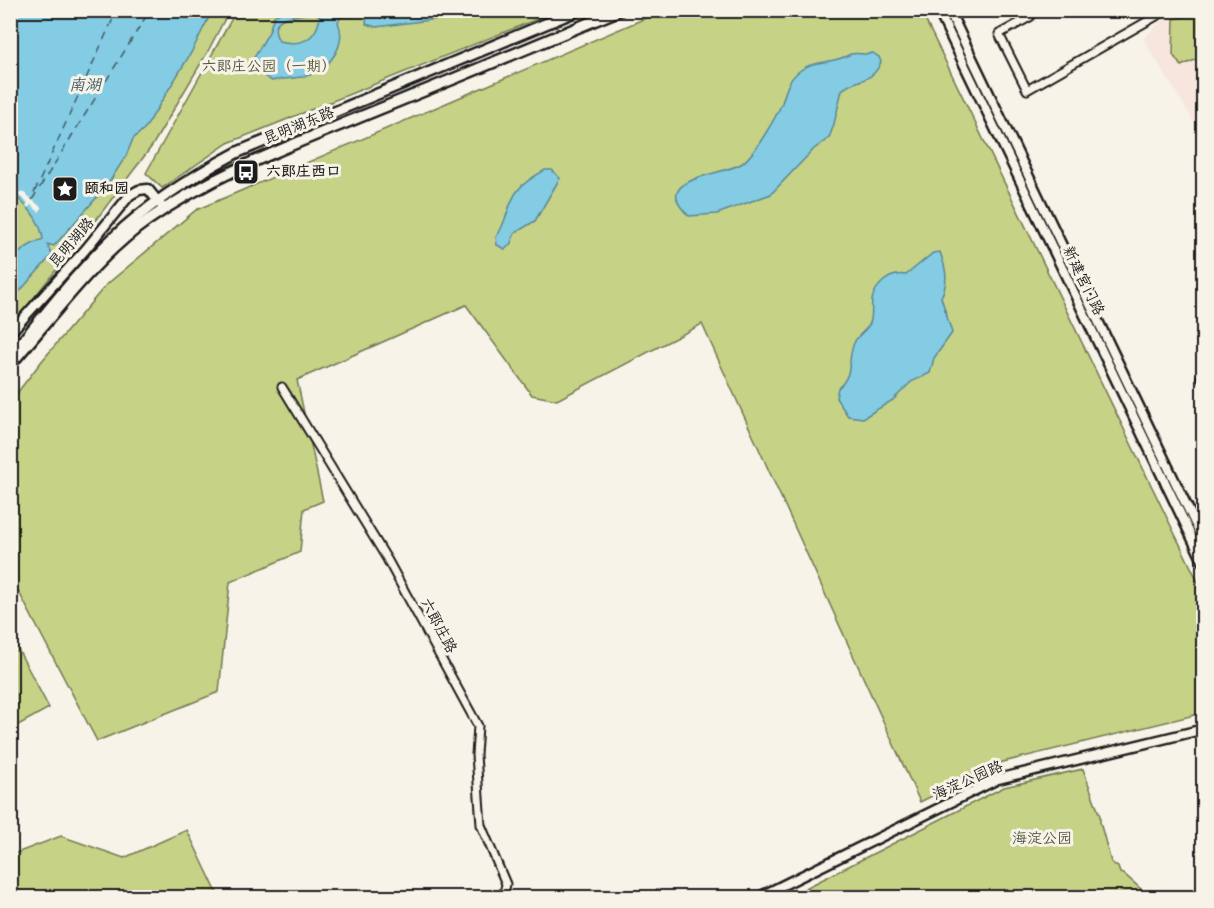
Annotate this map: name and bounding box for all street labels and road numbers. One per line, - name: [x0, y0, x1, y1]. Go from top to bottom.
- street label: 昆明湖东路: [260, 101, 338, 151]
- street label: 昆明湖路: [43, 212, 101, 274]
- street label: 新建宫门路: [1056, 242, 1110, 320]
- street label: 六郎庄路: [413, 594, 463, 658]
- street label: 海淀公园路: [929, 755, 1007, 807]

